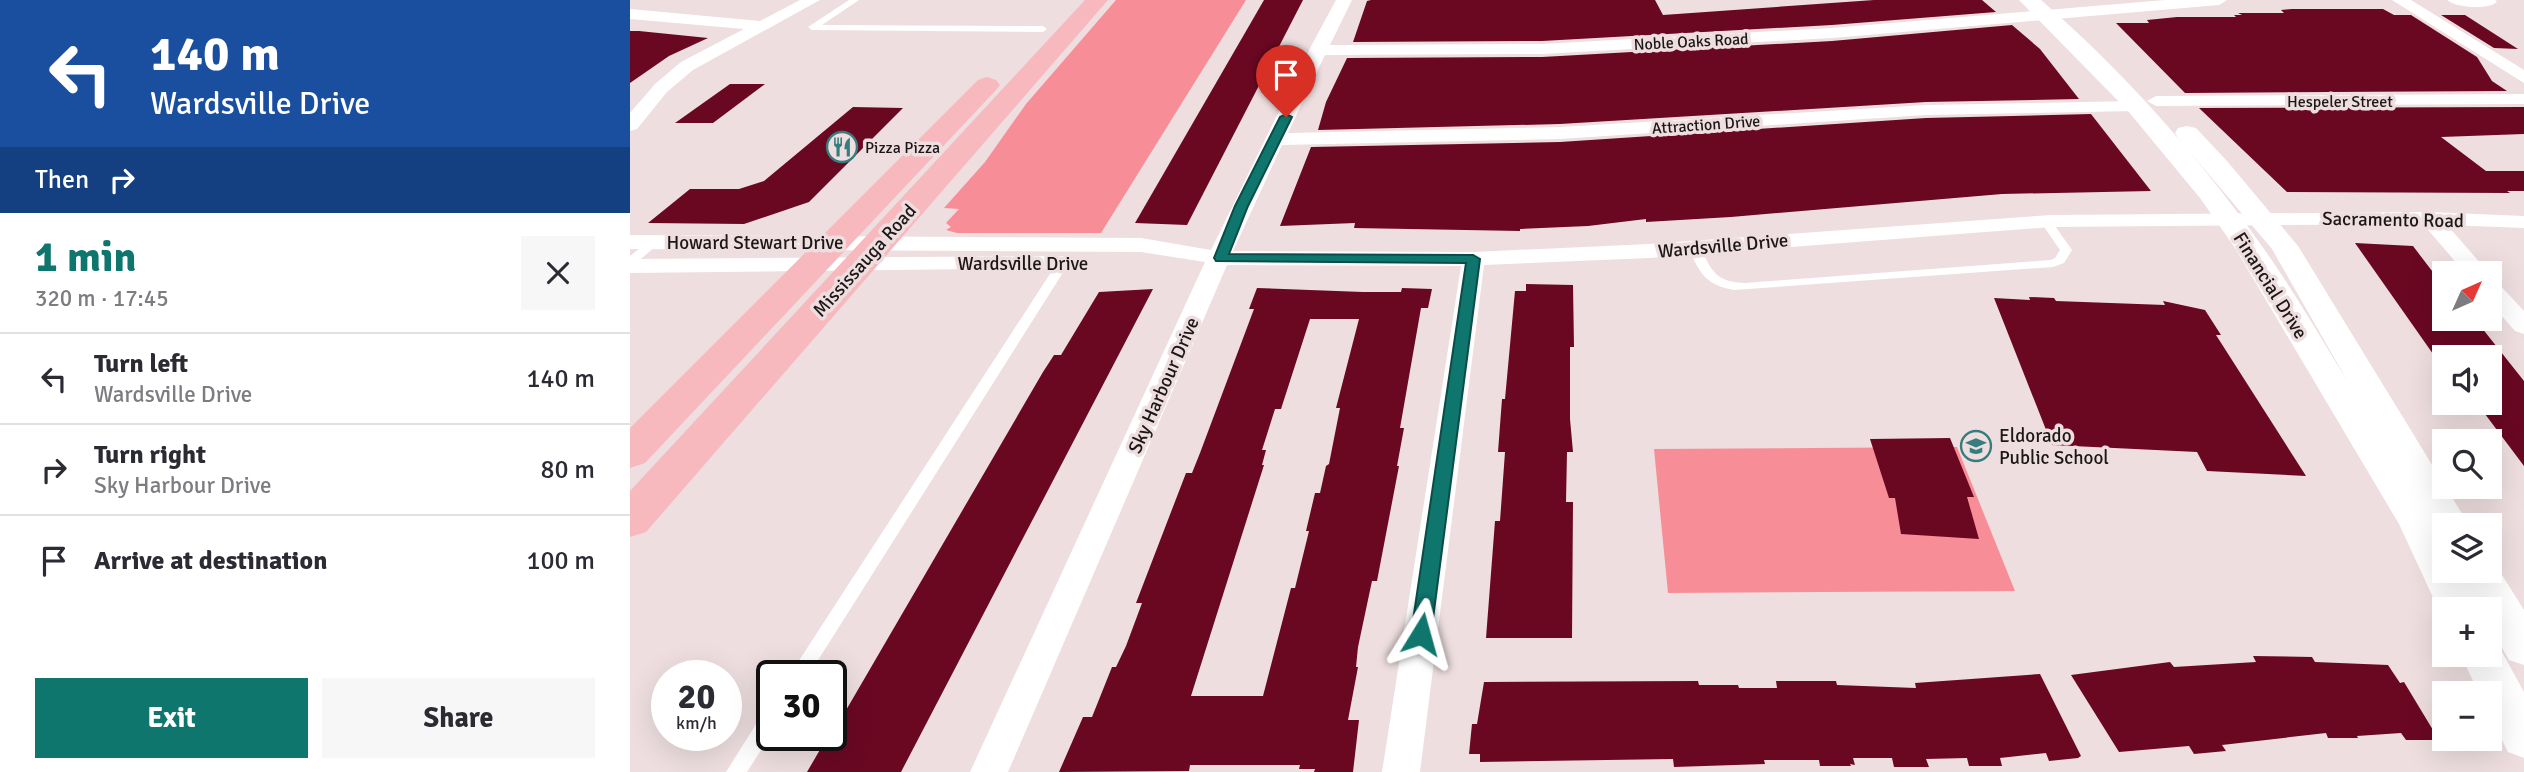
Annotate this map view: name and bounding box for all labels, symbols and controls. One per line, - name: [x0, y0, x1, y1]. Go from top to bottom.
- text: 140 m: [150, 24, 280, 84]
- icon: left: [35, 28, 126, 119]
- street label: Noble Oaks Road: [1633, 29, 1749, 55]
- pin: [1256, 45, 1316, 117]
- icon: arrive: [1267, 56, 1305, 94]
- text: Wardsville Drive: [150, 84, 370, 123]
- street label: Hespeler Street: [2287, 92, 2393, 112]
- street label: Attraction Drive: [1651, 111, 1761, 139]
- restaurant icon: Pizza Pizza: [825, 130, 859, 164]
- place label: Pizza Pizza: [865, 138, 940, 158]
- icon: right: [103, 161, 141, 199]
- text: Then: [35, 164, 89, 196]
- street label: Mississauga Road: [808, 199, 922, 322]
- street label: Sacramento Road: [2322, 207, 2464, 233]
- street label: Wardsville Drive: [1657, 228, 1789, 264]
- street label: Financial Drive: [2228, 228, 2313, 343]
- street label: Howard Stewart Drive: [667, 231, 843, 255]
- text: 1 min: [35, 232, 136, 283]
- button: close: [521, 236, 595, 310]
- street label: Wardsville Drive: [958, 252, 1088, 276]
- north arrow: [2432, 261, 2502, 331]
- map controls: [2432, 261, 2502, 751]
- text: 320 m · 17:45: [35, 284, 169, 313]
- street label: Sky Harbour Drive: [1123, 314, 1205, 457]
- button: sound: [2432, 345, 2502, 415]
- text: Turn left: [94, 348, 188, 380]
- icon: left: [35, 360, 73, 398]
- text: 140 m: [526, 363, 595, 395]
- text: Wardsville Drive: [94, 380, 252, 409]
- place label: Eldorado Public School: [1999, 424, 2109, 470]
- school or university icon: Eldorado Public School: [1959, 429, 1993, 463]
- button: search: [2432, 429, 2502, 499]
- text: Turn right: [94, 439, 206, 471]
- icon: right: [35, 451, 73, 489]
- text: 80 m: [540, 454, 595, 486]
- text: Sky Harbour Drive: [94, 471, 271, 500]
- button: layers: [2432, 513, 2502, 583]
- icon: arrive: [35, 542, 73, 580]
- text: Arrive at destination: [94, 545, 327, 577]
- text: 100 m: [526, 545, 595, 577]
- position arrow: [1384, 597, 1458, 671]
- button: +: [2432, 597, 2502, 667]
- speed limit sign: 30: [756, 660, 847, 751]
- text: 20: [678, 675, 715, 718]
- button: Exit: [35, 678, 308, 758]
- button: Share: [322, 678, 595, 758]
- button: −: [2432, 681, 2502, 751]
- text: km/h: [676, 712, 717, 734]

